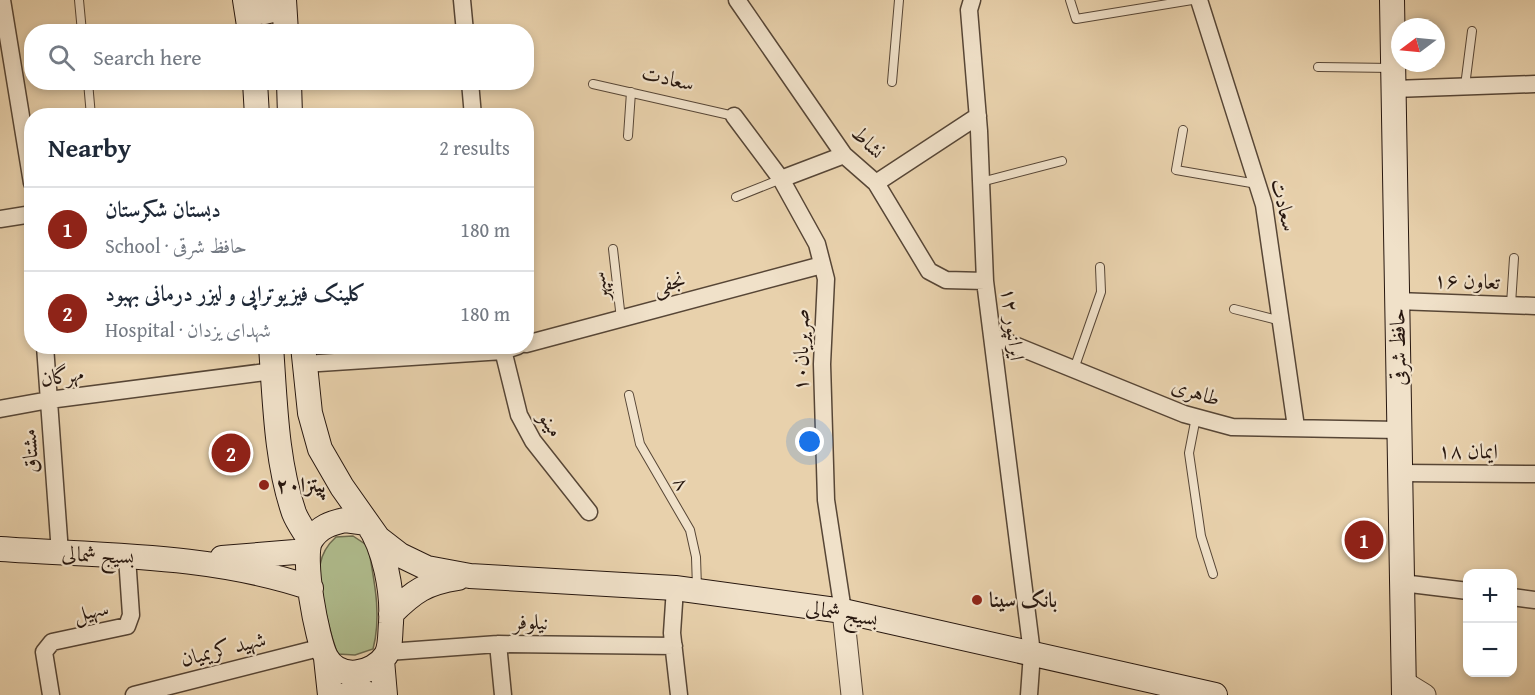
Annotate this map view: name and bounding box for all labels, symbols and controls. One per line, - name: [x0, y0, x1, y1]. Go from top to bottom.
- north arrow: [1391, 18, 1445, 72]
- search box: [24, 24, 534, 90]
- icon: search: [45, 41, 78, 74]
- text: Search here: [93, 41, 202, 73]
- street label: سعادت: [639, 56, 698, 99]
- street label: نشاط: [845, 118, 892, 166]
- text: Nearby: [48, 128, 131, 167]
- text: 2 results: [439, 133, 510, 162]
- street label: سعادت: [1263, 175, 1306, 235]
- text: دبستان شکرستان: [105, 193, 221, 225]
- text: 1: [62, 215, 73, 244]
- text: 180 m: [460, 215, 510, 244]
- text: School · حافظ شرقی: [105, 231, 247, 260]
- street label: نجفی: [649, 263, 689, 302]
- street label: تعاون ۱۶: [1433, 264, 1502, 297]
- street label: سپهر: [582, 270, 616, 304]
- text: کلینک فیزیوتراپی و لیزر درمانی بهبود: [105, 277, 366, 309]
- street label: ایرانپور ۱۲: [994, 286, 1033, 362]
- text: 2: [62, 299, 73, 328]
- text: 180 m: [460, 299, 510, 328]
- street label: صریریان۱۰: [784, 308, 817, 391]
- street label: حافظ شرقی: [1381, 308, 1414, 386]
- text: Hospital · شهدای یزدان: [105, 315, 271, 344]
- street label: مهرگان: [38, 357, 86, 394]
- street label: طاهری: [1168, 369, 1224, 414]
- street label: مینو: [530, 403, 571, 443]
- your location: [795, 427, 824, 456]
- street label: مشتاق: [12, 428, 47, 474]
- pin: 2: [212, 430, 250, 476]
- street label: ایمان ۱۸: [1438, 434, 1498, 467]
- place label: پیتزا۲۰: [276, 469, 326, 501]
- street label: ۸: [666, 469, 699, 496]
- marker: پیتزا۲۰: [257, 478, 271, 492]
- pin: 1: [1344, 518, 1384, 562]
- street label: بسیج شمالی: [61, 537, 136, 576]
- map controls: [1463, 569, 1517, 677]
- button: +: [1463, 569, 1517, 623]
- place label: بانک سینا: [989, 584, 1057, 615]
- street label: بسیج شمالی: [803, 591, 881, 638]
- street label: سهیل: [70, 592, 112, 629]
- marker: بانک سینا: [970, 593, 984, 607]
- street label: نیلوفر: [511, 606, 549, 637]
- street label: شهید کریمیان: [177, 623, 269, 674]
- button: −: [1463, 623, 1517, 677]

